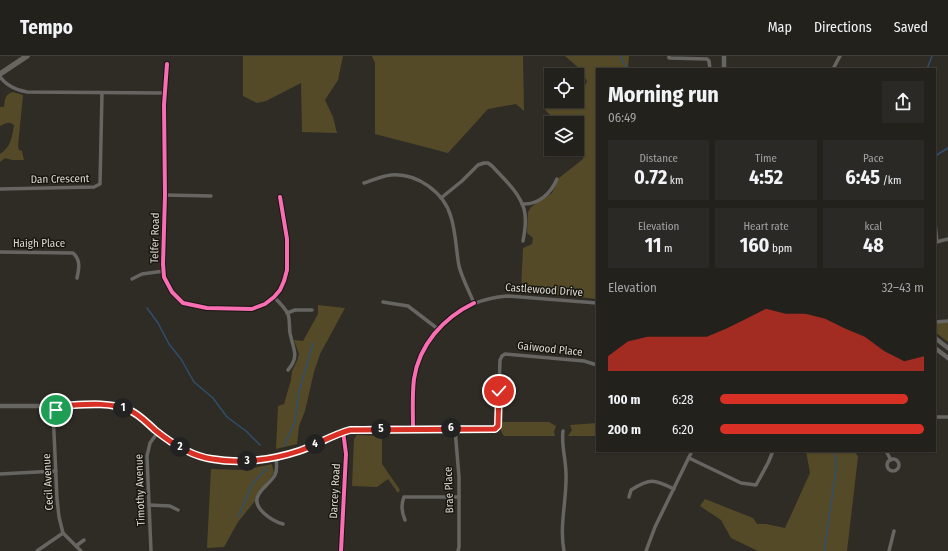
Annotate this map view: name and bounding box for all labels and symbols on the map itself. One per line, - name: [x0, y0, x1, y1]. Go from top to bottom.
- street label: Dan Crescent: [31, 172, 90, 186]
- street label: Telfer Road: [148, 213, 162, 263]
- street label: Haigh Place: [13, 237, 65, 250]
- street label: Castlewood Drive: [505, 281, 583, 299]
- street label: Gaiwood Place: [517, 339, 583, 359]
- pin: [482, 374, 516, 408]
- pin: [39, 393, 73, 427]
- pin: 1: [113, 398, 133, 418]
- pin: 6: [441, 418, 461, 438]
- pin: 5: [371, 419, 391, 439]
- pin: 4: [305, 434, 325, 454]
- pin: 2: [170, 437, 190, 457]
- pin: 3: [237, 451, 257, 471]
- street label: Cecil Avenue: [40, 453, 56, 511]
- street label: Timothy Avenue: [132, 454, 148, 526]
- street label: Darcey Road: [327, 463, 343, 519]
- street label: Brae Place: [442, 466, 456, 514]

